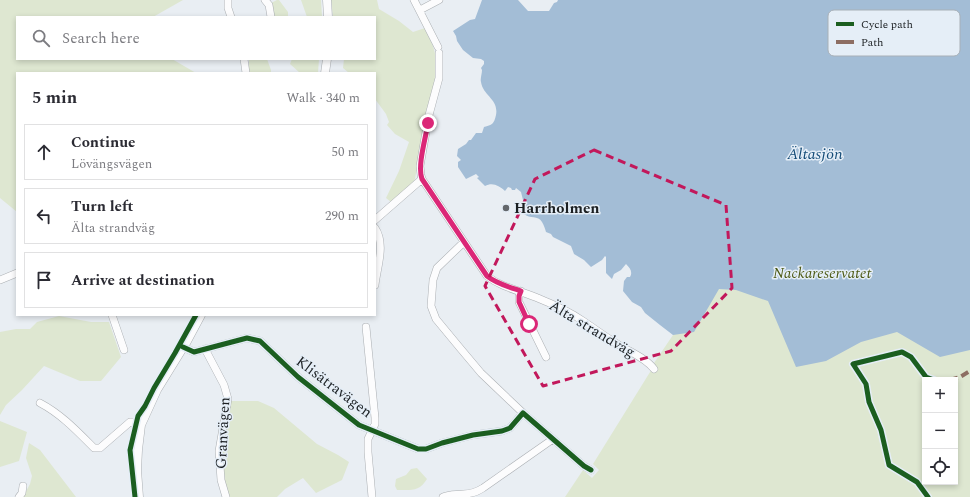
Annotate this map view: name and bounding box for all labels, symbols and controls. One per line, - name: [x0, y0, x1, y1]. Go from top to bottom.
- legend: [828, 10, 960, 56]
- search box: [16, 16, 376, 60]
- text: Cycle path: [861, 16, 913, 33]
- icon: search: [30, 27, 52, 49]
- text: Search here: [62, 27, 140, 50]
- text: Path: [861, 34, 883, 51]
- text: 5 min: [32, 85, 77, 111]
- text: Walk · 340 m: [286, 88, 360, 108]
- route end: [419, 114, 437, 132]
- text: Continue: [71, 131, 136, 154]
- icon: ahead: [33, 141, 55, 163]
- text: 50 m: [332, 142, 359, 162]
- water label: Ältasjön: [786, 142, 843, 166]
- text: Lövängsvägen: [71, 154, 152, 174]
- text: Turn left: [71, 195, 133, 218]
- place label: Harrholmen: [514, 197, 600, 220]
- marker: Harrholmen: [501, 203, 511, 213]
- icon: left: [33, 205, 55, 227]
- text: 290 m: [325, 206, 359, 226]
- text: Älta strandväg: [71, 218, 155, 238]
- park label: Nackareservatet: [773, 262, 871, 285]
- icon: arrive: [33, 269, 55, 291]
- text: Arrive at destination: [71, 269, 215, 292]
- street label: Älta strandväg: [545, 294, 639, 364]
- route start: [520, 315, 538, 333]
- street label: Klisätravägen: [291, 350, 377, 424]
- map controls: [922, 377, 958, 485]
- button: +: [922, 377, 958, 413]
- street label: Granvägen: [210, 396, 236, 470]
- button: −: [922, 413, 958, 449]
- button: locate: [922, 449, 958, 485]

